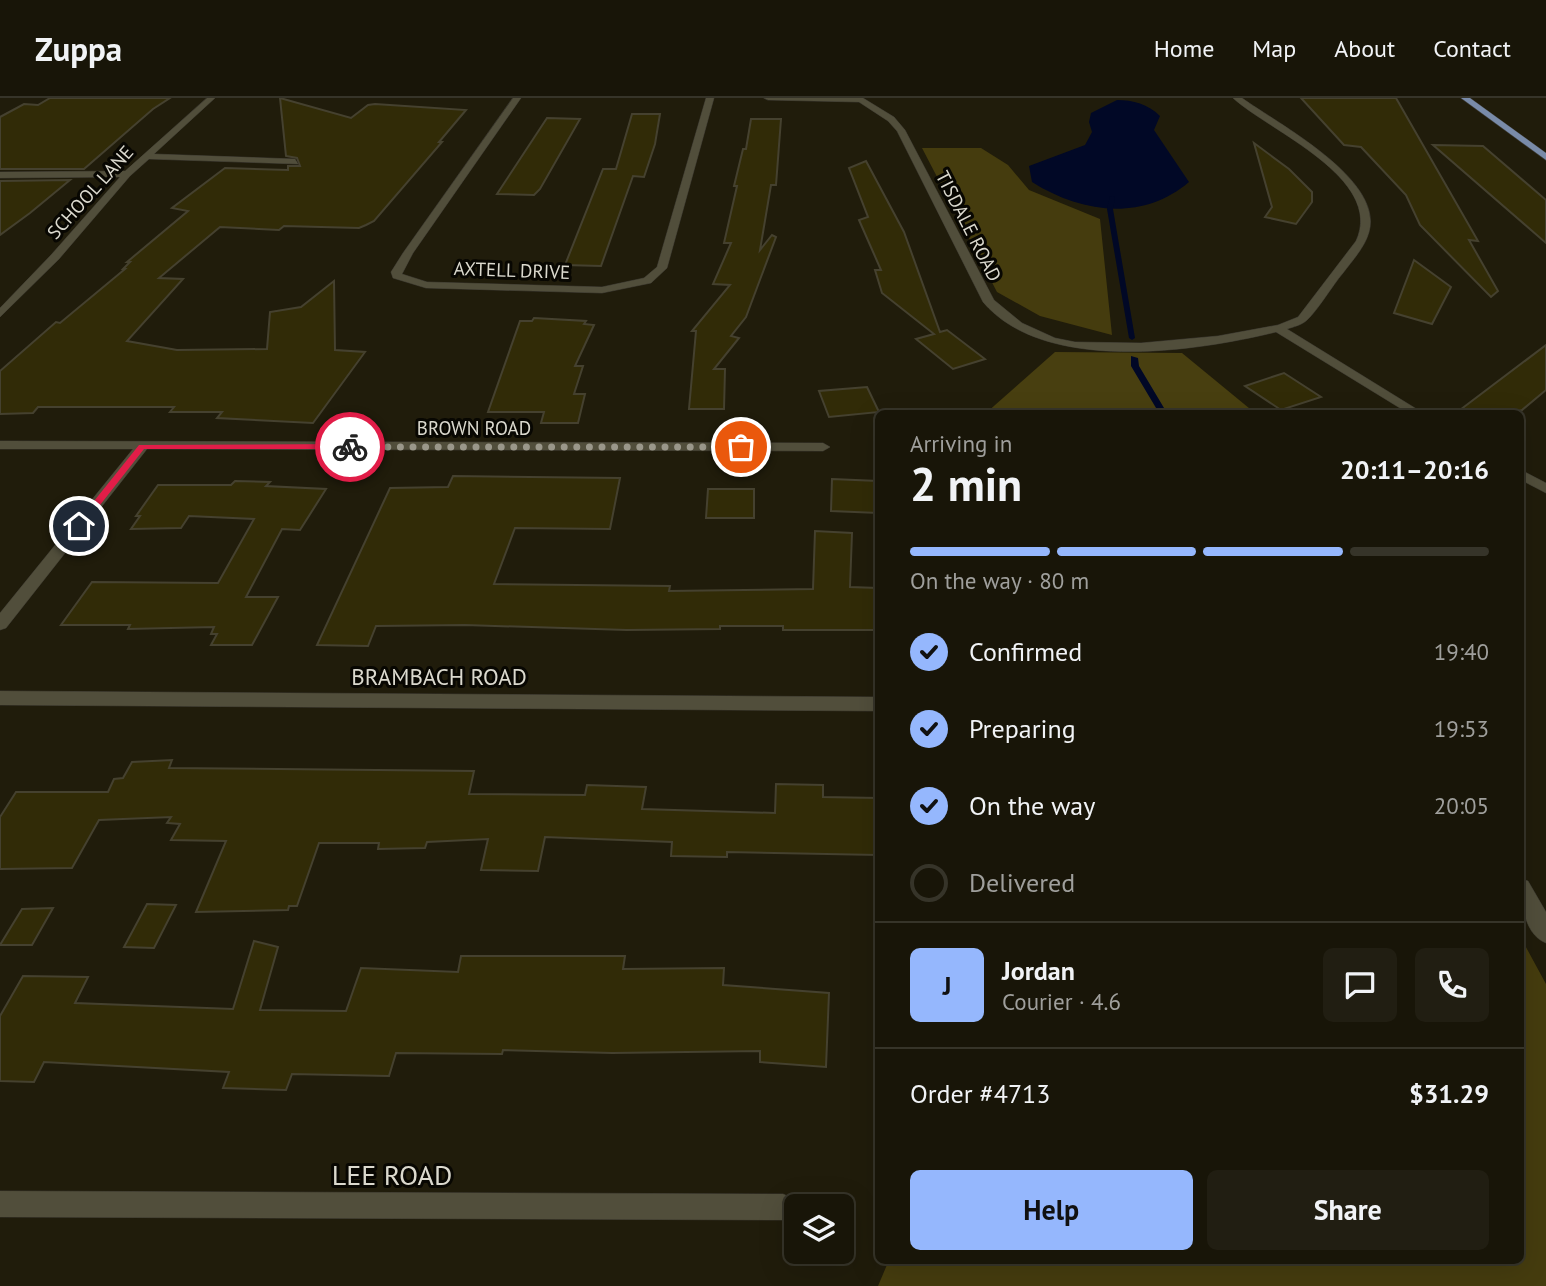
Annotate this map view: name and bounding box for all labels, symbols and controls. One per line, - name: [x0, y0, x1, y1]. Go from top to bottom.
- text: Zuppa: [35, 27, 122, 70]
- text: Home: [1154, 33, 1214, 64]
- text: Map: [1252, 33, 1296, 64]
- text: About: [1334, 33, 1395, 64]
- text: Contact: [1433, 33, 1511, 64]
- street label: SCHOOL LANE: [42, 140, 138, 244]
- street label: TISDALE ROAD: [931, 167, 1007, 285]
- street label: AXTELL DRIVE: [453, 256, 571, 284]
- courier: [315, 412, 385, 482]
- street label: BROWN ROAD: [417, 416, 531, 440]
- pin: [711, 417, 771, 477]
- icon: bike: [331, 428, 369, 466]
- icon: bag: [722, 428, 760, 466]
- text: Arriving in: [910, 429, 1012, 458]
- text: 20:11–20:16: [1340, 453, 1489, 486]
- text: 2 min: [910, 454, 1022, 514]
- pin: [49, 496, 109, 556]
- icon: home: [60, 507, 98, 545]
- text: On the way · 80 m: [910, 566, 1089, 595]
- icon: check: [910, 633, 948, 671]
- text: Confirmed: [969, 635, 1082, 668]
- text: 19:40: [1434, 637, 1489, 666]
- street label: BRAMBACH ROAD: [351, 662, 527, 691]
- icon: check: [910, 710, 948, 748]
- text: Preparing: [969, 712, 1076, 745]
- text: 19:53: [1434, 714, 1489, 743]
- icon: check: [910, 787, 948, 825]
- text: On the way: [969, 789, 1095, 822]
- text: 20:05: [1434, 791, 1489, 820]
- text: Delivered: [969, 866, 1075, 899]
- button: chat: [1323, 948, 1397, 1022]
- button: phone: [1415, 948, 1489, 1022]
- text: Jordan: [1002, 954, 1075, 987]
- text: J: [943, 969, 951, 1002]
- text: Courier · 4.6: [1002, 987, 1121, 1016]
- text: Order #4713: [910, 1077, 1050, 1110]
- text: $31.29: [1409, 1077, 1489, 1110]
- street label: LEE ROAD: [332, 1156, 452, 1193]
- button: Help: [910, 1170, 1193, 1250]
- button: Share: [1207, 1170, 1489, 1250]
- map controls: [784, 1194, 854, 1264]
- button: layers: [784, 1194, 854, 1264]

